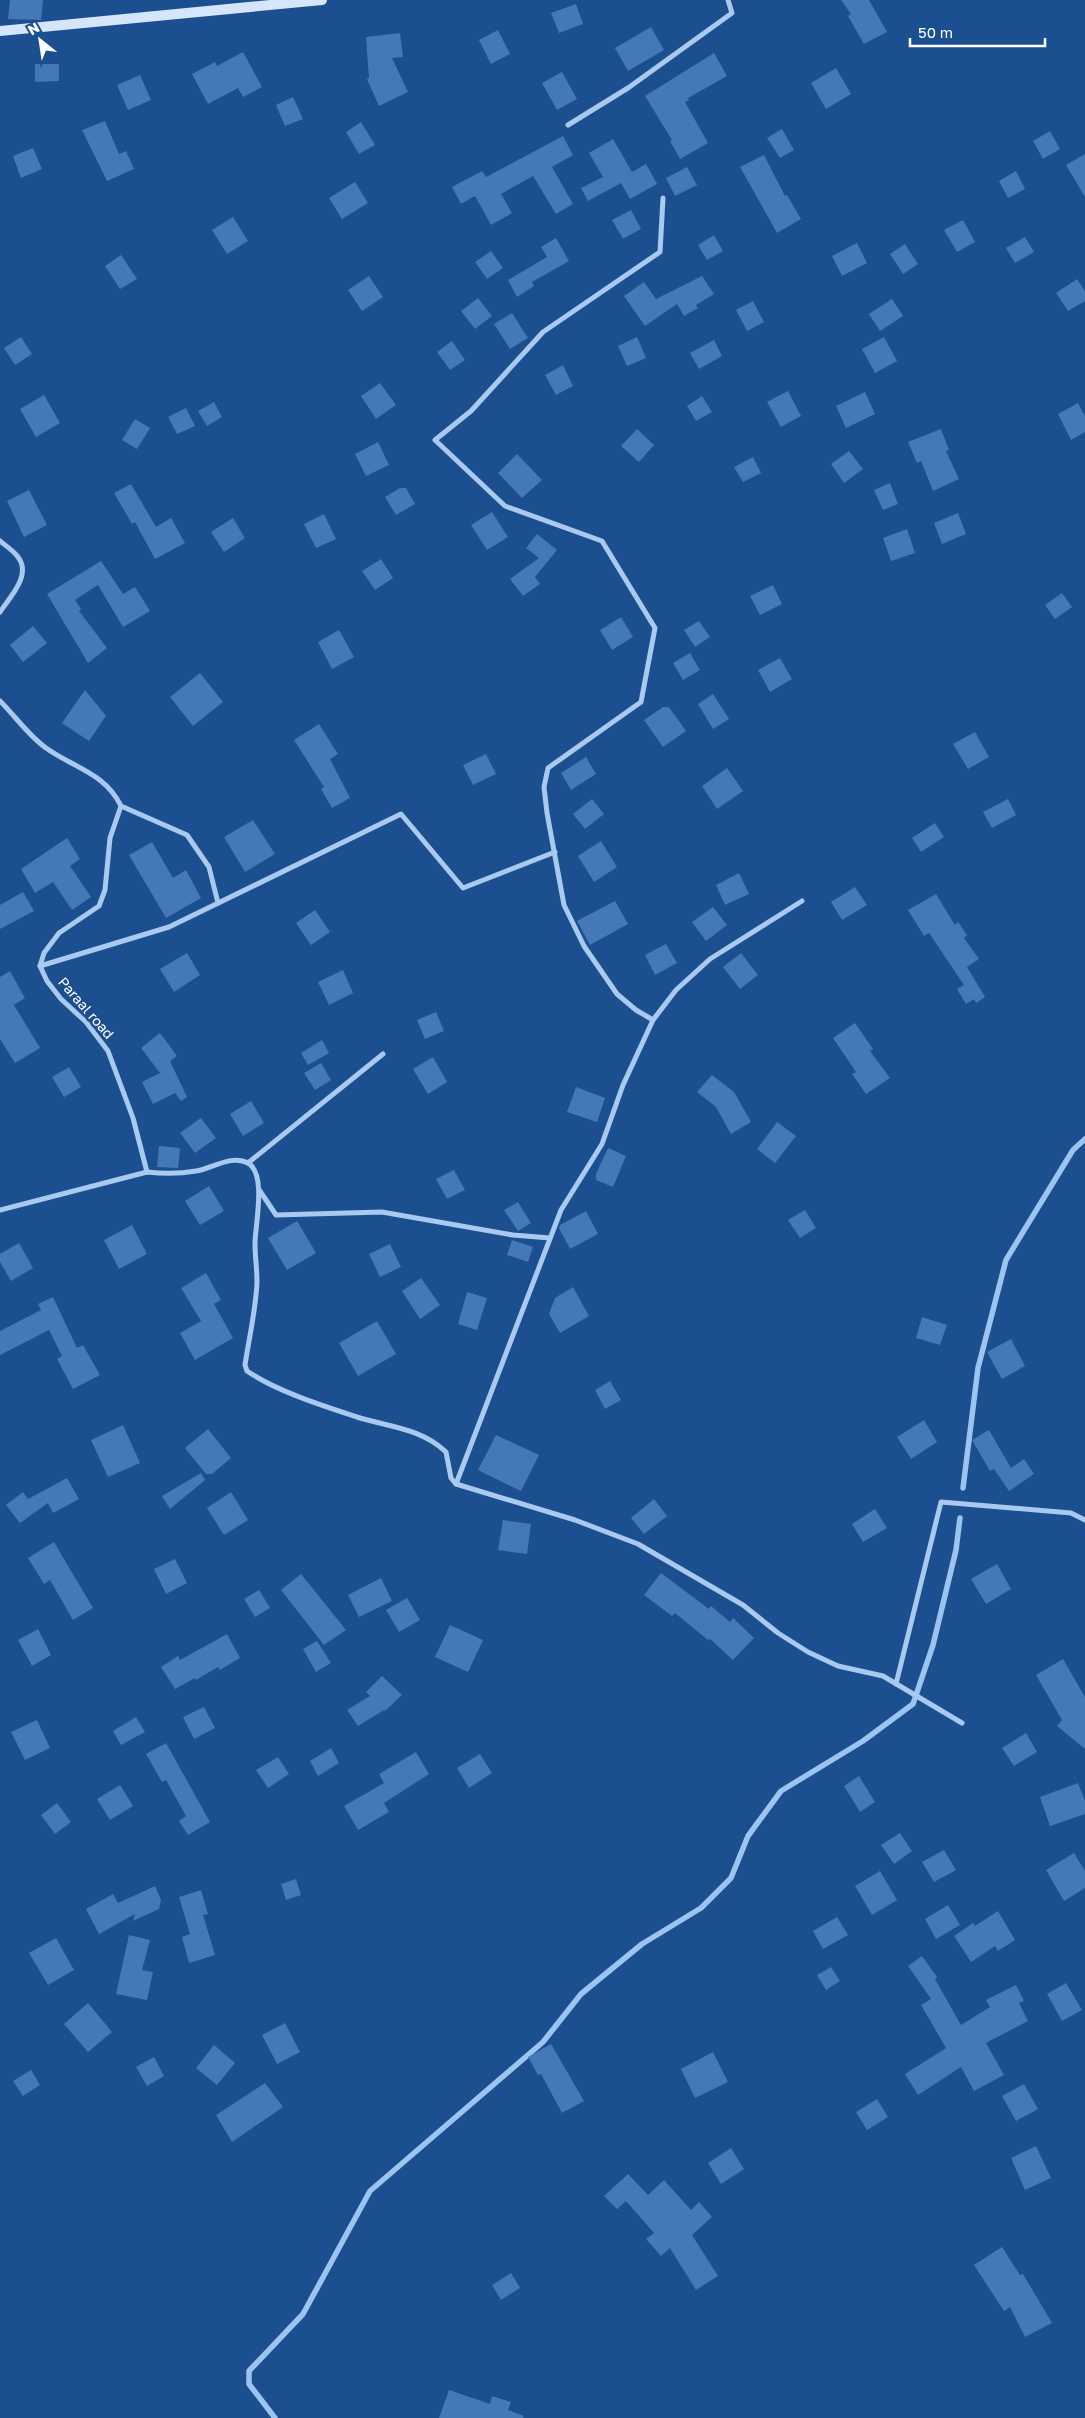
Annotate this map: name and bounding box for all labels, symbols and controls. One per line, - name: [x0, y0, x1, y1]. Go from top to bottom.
- north arrow: [15, 15, 65, 65]
- scale bar: [910, 15, 1045, 47]
- text: N: [24, 18, 42, 38]
- text: 50 m: [918, 23, 953, 41]
- street label: Paraal road: [55, 973, 118, 1042]

